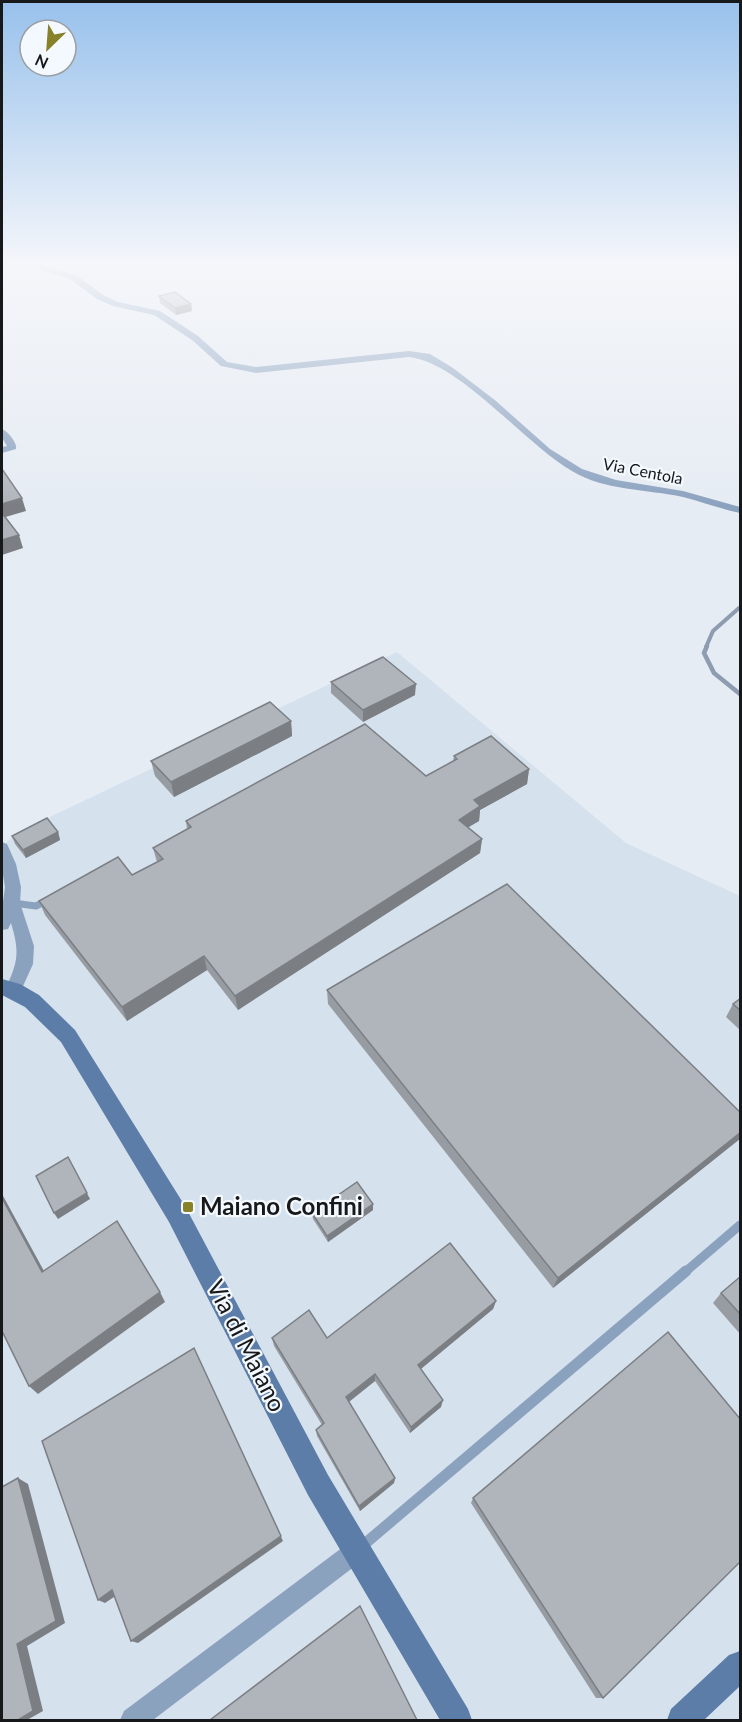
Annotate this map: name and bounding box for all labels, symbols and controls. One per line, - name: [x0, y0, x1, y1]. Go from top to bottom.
- north arrow: [18, 18, 78, 78]
- text: N: [32, 51, 51, 73]
- street label: Via Centola: [602, 453, 685, 488]
- place label: Maiano Confini: [200, 1191, 363, 1220]
- marker: Maiano Confini: [181, 1200, 195, 1214]
- street label: Via di Maiano: [202, 1275, 293, 1416]

